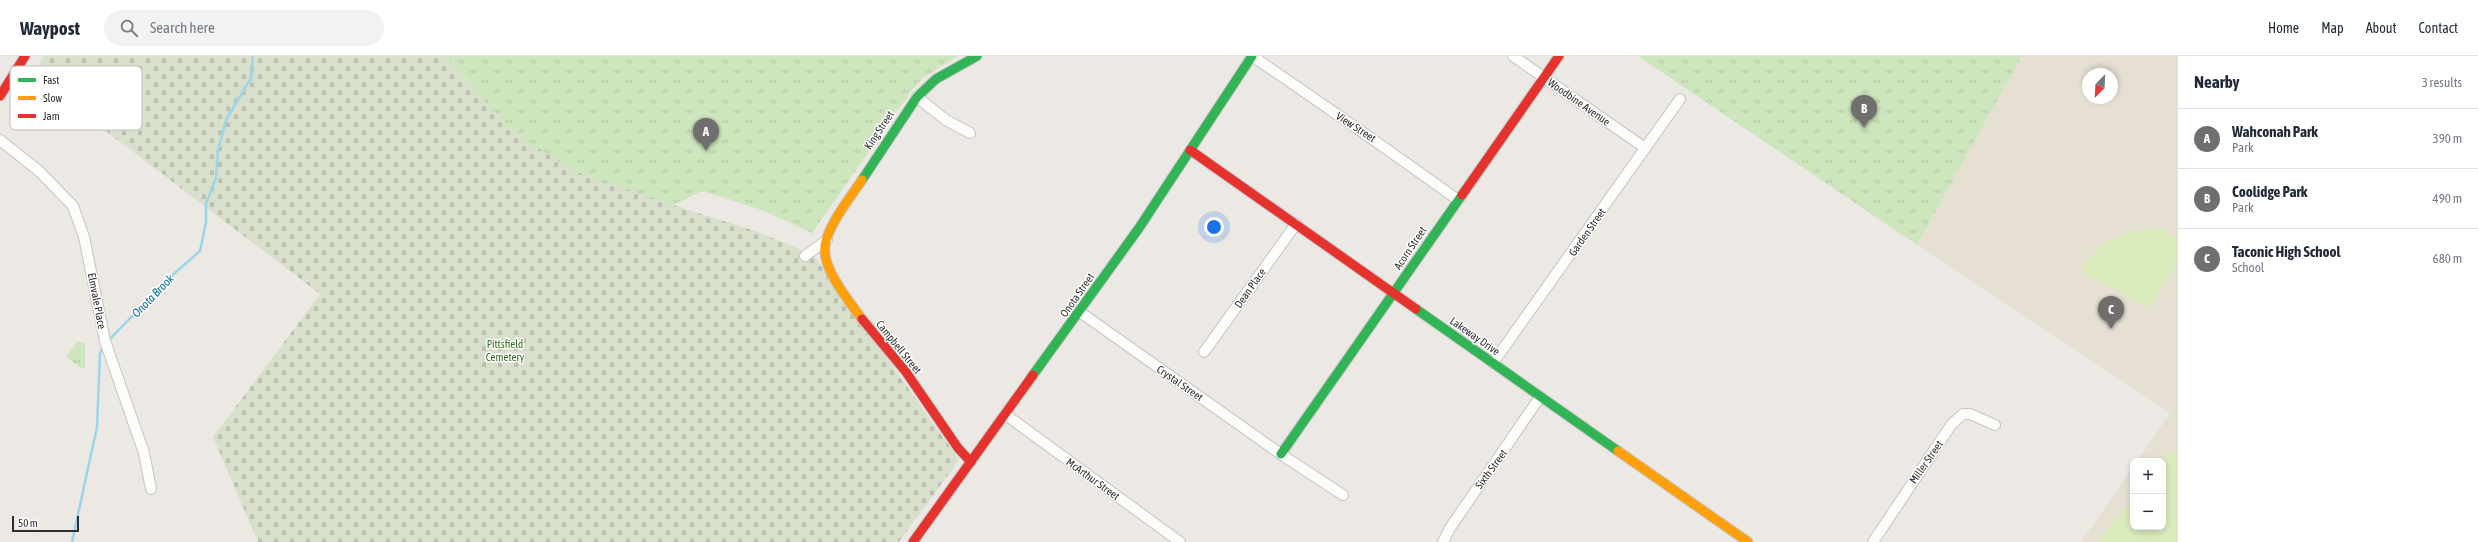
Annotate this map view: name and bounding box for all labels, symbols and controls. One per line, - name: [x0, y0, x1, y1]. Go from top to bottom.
- search box: [104, 10, 384, 46]
- text: Waypost: [20, 17, 80, 39]
- icon: search: [118, 17, 140, 39]
- text: Search here: [150, 19, 215, 36]
- text: Home: [2268, 20, 2299, 36]
- text: Map: [2321, 20, 2344, 36]
- text: About: [2366, 20, 2397, 36]
- text: Contact: [2419, 20, 2458, 36]
- legend: [10, 66, 142, 130]
- north arrow: [2082, 68, 2118, 104]
- text: Nearby: [2194, 72, 2240, 92]
- text: Fast: [43, 74, 59, 86]
- text: 3 results: [2422, 75, 2462, 90]
- street label: Woodbine Avenue: [1546, 76, 1612, 128]
- text: Slow: [43, 92, 62, 104]
- pin: B: [1851, 95, 1877, 128]
- street label: King Street: [862, 109, 896, 151]
- text: Jam: [43, 110, 60, 122]
- street label: View Street: [1334, 110, 1378, 144]
- pin: A: [693, 118, 719, 151]
- text: Wahconah Park: [2232, 123, 2318, 140]
- text: A: [2204, 131, 2210, 146]
- text: 390 m: [2433, 131, 2462, 146]
- text: Park: [2232, 140, 2254, 155]
- text: Coolidge Park: [2232, 183, 2307, 200]
- text: B: [2204, 191, 2210, 206]
- text: 490 m: [2433, 191, 2462, 206]
- text: Park: [2232, 200, 2254, 215]
- street label: Garden Street: [1566, 206, 1608, 258]
- your location: [1204, 217, 1224, 237]
- street label: Acorn Street: [1391, 224, 1429, 272]
- text: Taconic High School: [2232, 243, 2341, 260]
- text: C: [2204, 251, 2210, 266]
- text: 680 m: [2433, 251, 2462, 266]
- text: School: [2232, 260, 2264, 275]
- street label: Dean Place: [1232, 266, 1268, 310]
- water label: Onota Brook: [129, 271, 177, 320]
- street label: Onota Street: [1057, 271, 1097, 319]
- street label: Elmvale Place: [86, 272, 108, 330]
- pin: C: [2098, 296, 2124, 329]
- street label: Lakeway Drive: [1448, 314, 1502, 358]
- street label: Campbell Street: [874, 318, 924, 376]
- park label: Pittsfield Cemetery: [486, 338, 525, 363]
- street label: Crystal Street: [1155, 363, 1205, 403]
- street label: Miller Street: [1907, 438, 1945, 486]
- street label: Sixth Street: [1473, 447, 1509, 491]
- street label: McArthur Street: [1064, 456, 1122, 502]
- map controls: [2130, 458, 2166, 530]
- button: +: [2130, 458, 2166, 494]
- button: −: [2130, 494, 2166, 530]
- scale bar: [12, 514, 79, 533]
- text: 50 m: [18, 517, 38, 529]

